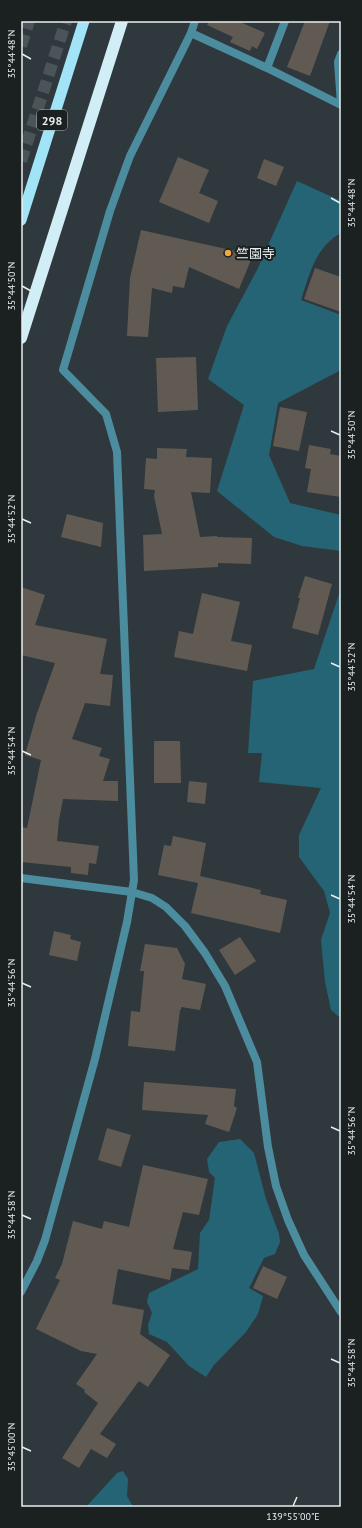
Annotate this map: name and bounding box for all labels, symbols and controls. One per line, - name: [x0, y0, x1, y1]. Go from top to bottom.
- text: 35°44'48"N: [5, 29, 18, 79]
- road number: 298: [37, 110, 67, 130]
- text: 35°44'48"N: [345, 178, 358, 228]
- place label: 竺園寺: [236, 245, 275, 262]
- marker: 竺園寺: [223, 248, 233, 258]
- text: 35°44'50"N: [5, 261, 18, 311]
- text: 35°44'50"N: [345, 410, 358, 460]
- text: 35°44'52"N: [5, 494, 18, 544]
- text: 35°44'52"N: [345, 642, 358, 692]
- text: 35°44'54"N: [5, 726, 18, 776]
- text: 35°44'54"N: [345, 874, 358, 924]
- text: 35°44'56"N: [5, 958, 18, 1008]
- text: 35°44'56"N: [345, 1106, 358, 1156]
- text: 35°44'58"N: [5, 1190, 18, 1240]
- text: 35°44'58"N: [345, 1338, 358, 1388]
- text: 35°45'00"N: [5, 1422, 18, 1472]
- text: 139°55'00"E: [266, 1510, 320, 1523]

